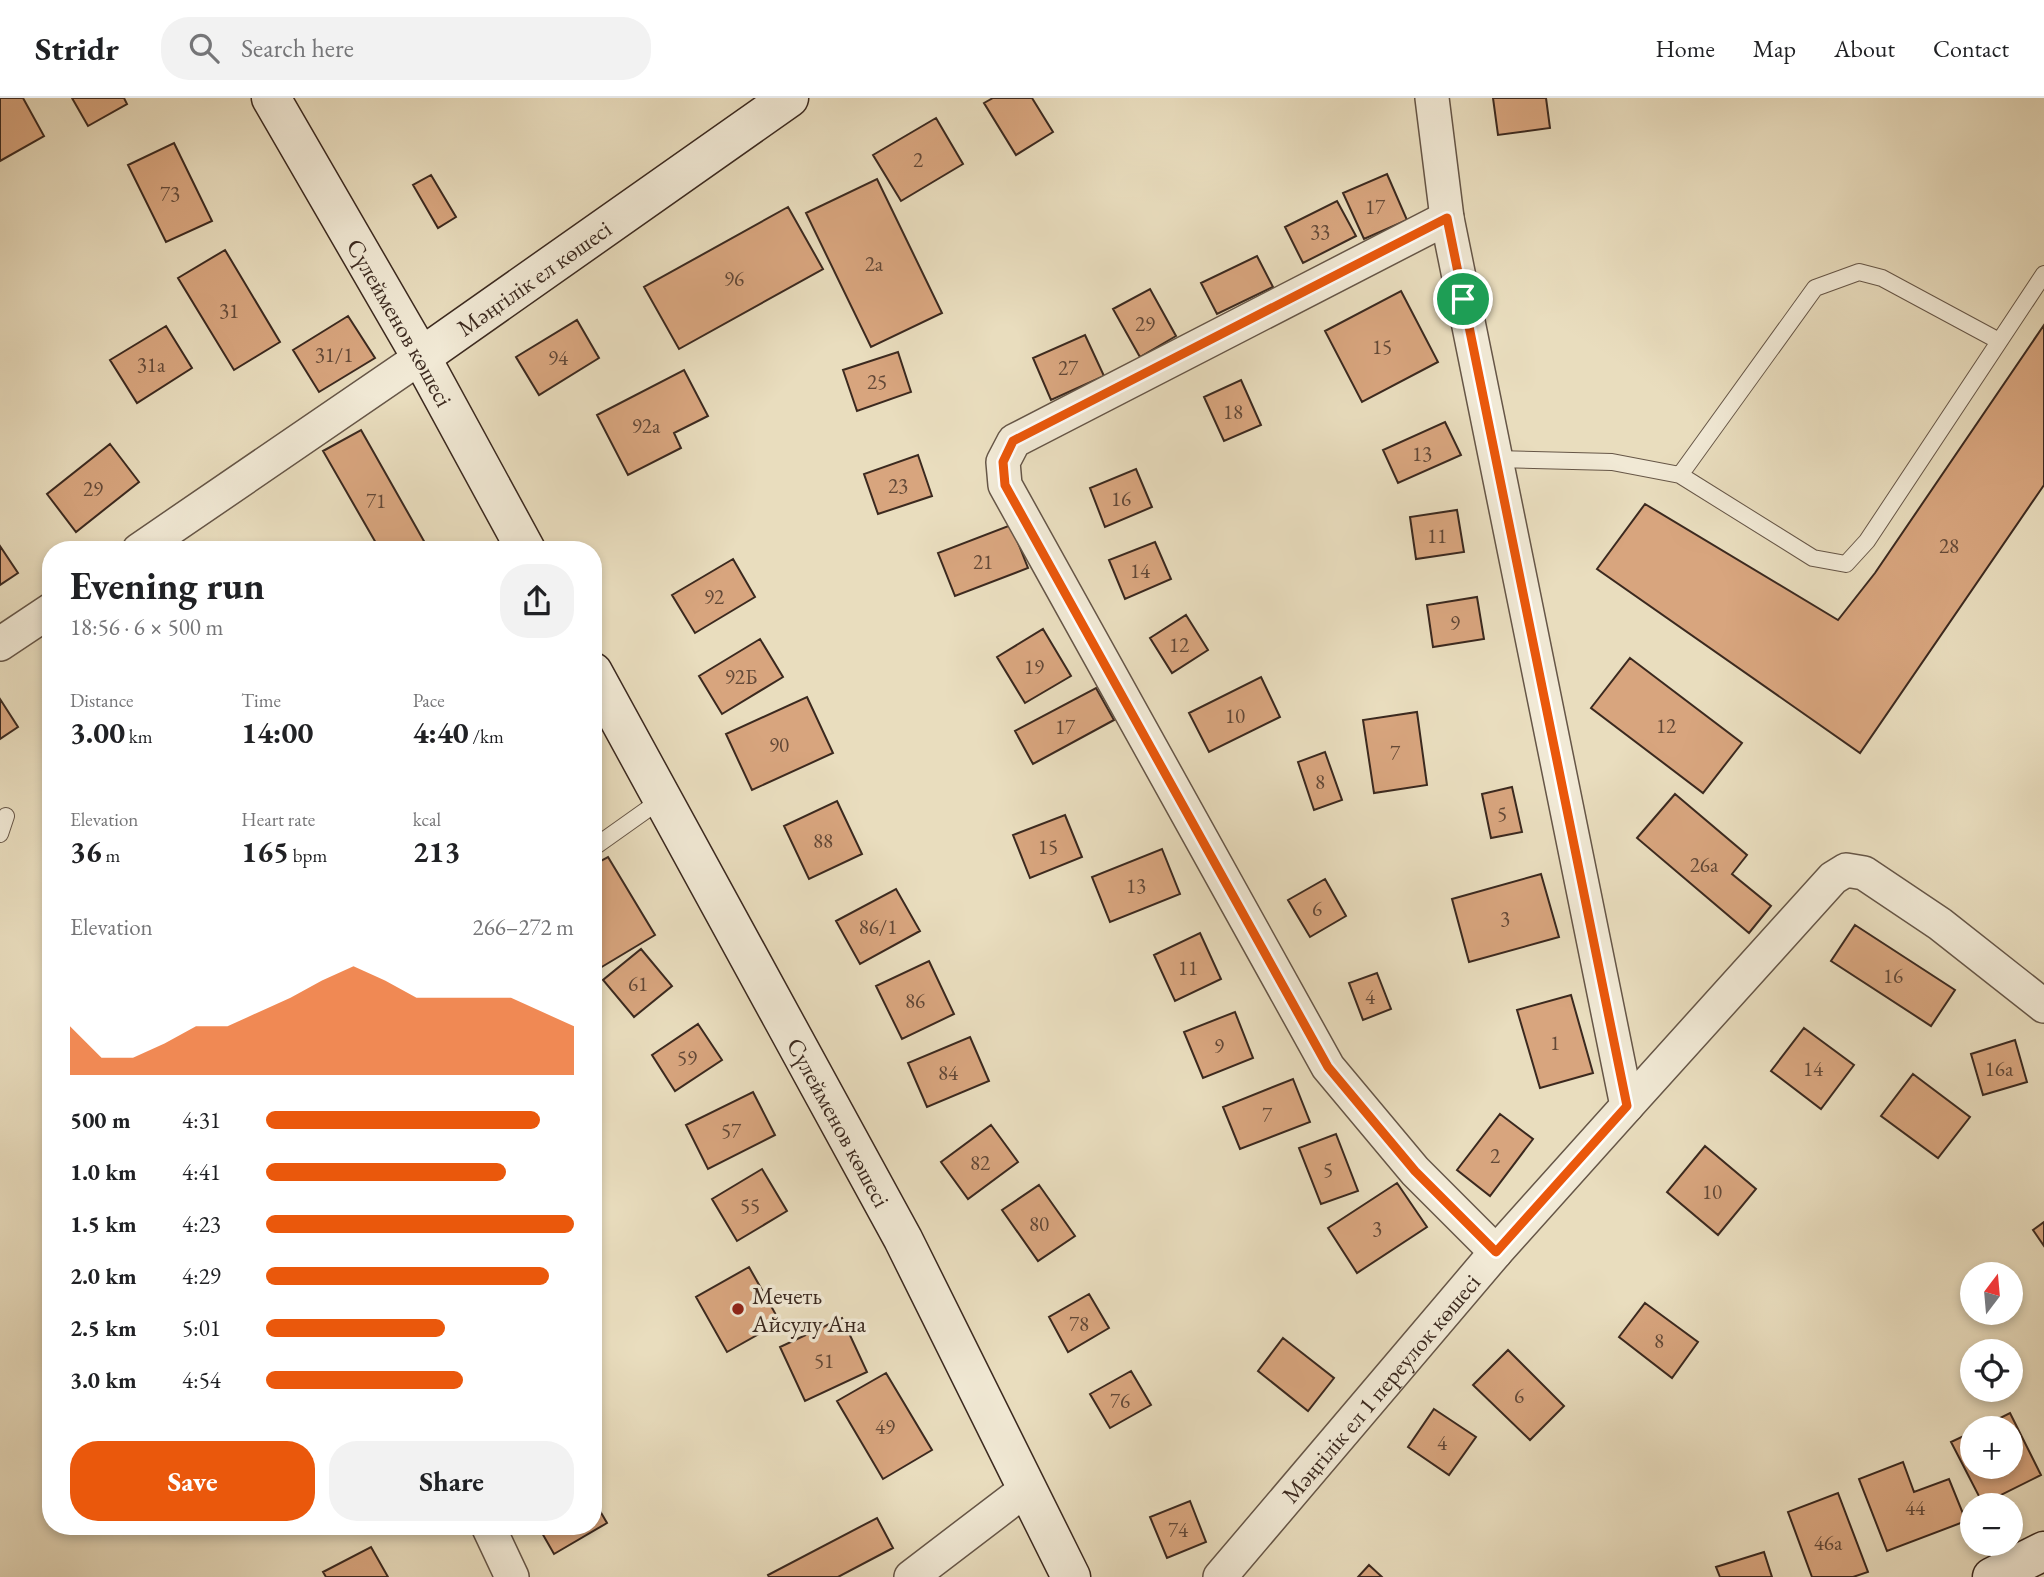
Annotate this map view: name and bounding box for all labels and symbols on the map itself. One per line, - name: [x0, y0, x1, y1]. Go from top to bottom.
- house number: 2: [913, 146, 923, 173]
- house number: 73: [160, 180, 180, 207]
- house number: 17: [1365, 193, 1386, 220]
- street label: Мәңгілік ел көшесі: [451, 212, 617, 343]
- house number: 33: [1310, 218, 1330, 245]
- street label: Сүлейменов көшесі: [340, 233, 460, 412]
- house number: 2а: [865, 250, 884, 277]
- house number: 96: [724, 265, 744, 292]
- pin: [1433, 269, 1493, 329]
- house number: 31: [219, 297, 239, 324]
- house number: 29: [1135, 310, 1155, 337]
- house number: 15: [1372, 333, 1392, 360]
- house number: 31/1: [315, 341, 353, 368]
- house number: 94: [548, 344, 569, 371]
- house number: 31а: [137, 351, 166, 378]
- house number: 27: [1058, 354, 1079, 381]
- house number: 25: [867, 368, 887, 395]
- house number: 18: [1223, 398, 1243, 425]
- house number: 92а: [632, 412, 661, 439]
- house number: 13: [1412, 440, 1432, 467]
- house number: 23: [888, 472, 908, 499]
- house number: 29: [83, 475, 103, 502]
- house number: 16: [1111, 485, 1131, 512]
- house number: 71: [366, 487, 386, 514]
- house number: 11: [1427, 522, 1447, 549]
- house number: 28: [1939, 532, 1959, 559]
- house number: 21: [973, 548, 993, 575]
- house number: 14: [1130, 557, 1151, 584]
- house number: 92: [704, 583, 724, 610]
- house number: 9: [1450, 609, 1460, 636]
- house number: 12: [1169, 631, 1189, 658]
- house number: 19: [1024, 653, 1044, 680]
- house number: 92Б: [725, 663, 757, 690]
- house number: 10: [1225, 702, 1245, 729]
- house number: 12: [1656, 712, 1676, 739]
- house number: 17: [1055, 713, 1076, 740]
- house number: 90: [769, 731, 789, 758]
- house number: 7: [1390, 739, 1401, 766]
- house number: 8: [1315, 768, 1325, 795]
- house number: 5: [1497, 800, 1507, 827]
- house number: 88: [813, 827, 833, 854]
- house number: 15: [1038, 833, 1058, 860]
- house number: 26а: [1690, 851, 1719, 878]
- house number: 13: [1126, 872, 1146, 899]
- house number: 6: [1312, 895, 1322, 922]
- house number: 3: [1500, 905, 1510, 932]
- house number: 86/1: [859, 913, 897, 940]
- house number: 11: [1178, 954, 1198, 981]
- house number: 16: [1883, 962, 1903, 989]
- house number: 61: [628, 970, 648, 997]
- house number: 4: [1365, 983, 1376, 1010]
- house number: 86: [905, 987, 925, 1014]
- house number: 1: [1550, 1029, 1560, 1056]
- street label: Сүлейменов көшесі: [780, 1032, 898, 1212]
- house number: 9: [1214, 1032, 1224, 1059]
- house number: 59: [677, 1044, 697, 1071]
- house number: 14: [1803, 1055, 1824, 1082]
- house number: 16а: [1985, 1055, 2014, 1082]
- house number: 84: [938, 1059, 959, 1086]
- house number: 7: [1262, 1101, 1273, 1128]
- house number: 57: [721, 1117, 742, 1144]
- house number: 2: [1490, 1142, 1500, 1169]
- house number: 82: [970, 1149, 990, 1176]
- house number: 5: [1323, 1156, 1333, 1183]
- house number: 10: [1702, 1178, 1722, 1205]
- house number: 55: [740, 1192, 760, 1219]
- house number: 80: [1029, 1210, 1049, 1237]
- house number: 3: [1372, 1215, 1382, 1242]
- north arrow: [1960, 1262, 2023, 1325]
- street label: Мәңгілік ел 1 переулок көшесі: [1274, 1267, 1487, 1509]
- place label: Мечеть Айсулу Ана: [751, 1280, 866, 1339]
- marker: Мечеть Айсулу Ана: [730, 1301, 746, 1317]
- house number: 78: [1069, 1310, 1089, 1337]
- house number: 8: [1654, 1327, 1664, 1354]
- house number: 51: [814, 1347, 834, 1374]
- house number: 6: [1514, 1382, 1524, 1409]
- house number: 76: [1110, 1387, 1130, 1414]
- house number: 49: [875, 1413, 895, 1440]
- house number: 4: [1437, 1429, 1448, 1456]
- house number: 44: [1905, 1494, 1926, 1521]
- house number: 74: [1168, 1516, 1189, 1543]
- house number: 46а: [1814, 1529, 1843, 1556]

